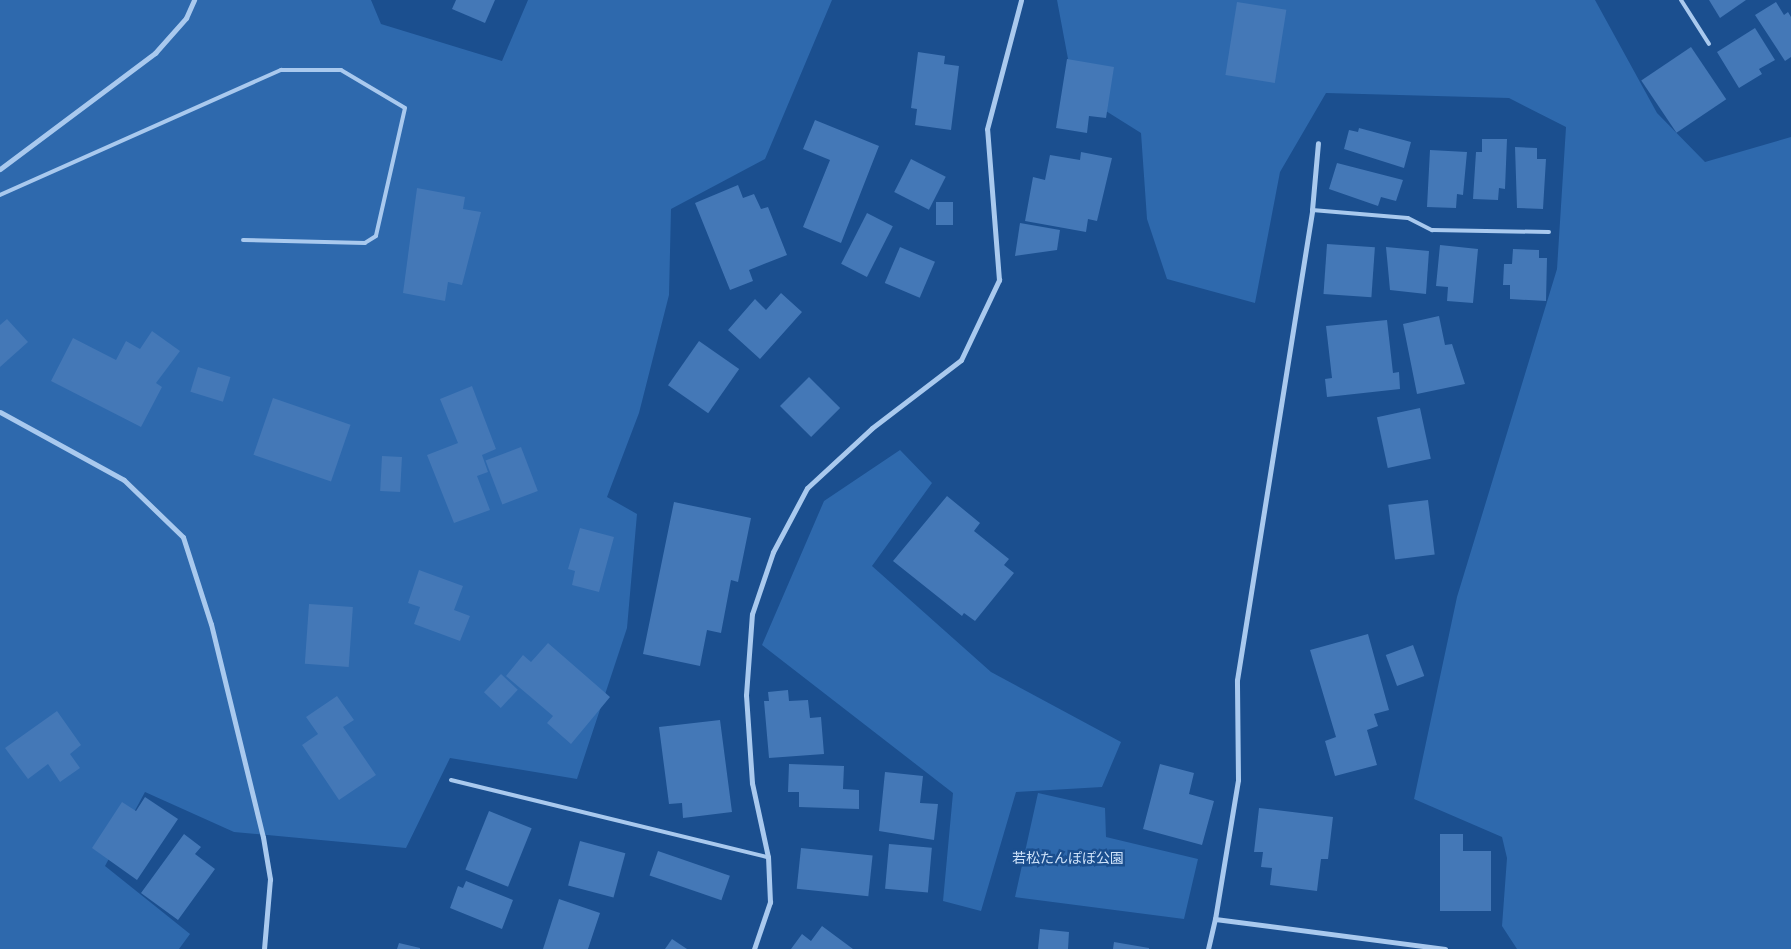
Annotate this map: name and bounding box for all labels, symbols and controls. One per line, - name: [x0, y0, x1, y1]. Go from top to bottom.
- park label: 若松たんぽぽ公園: [1012, 851, 1124, 867]

